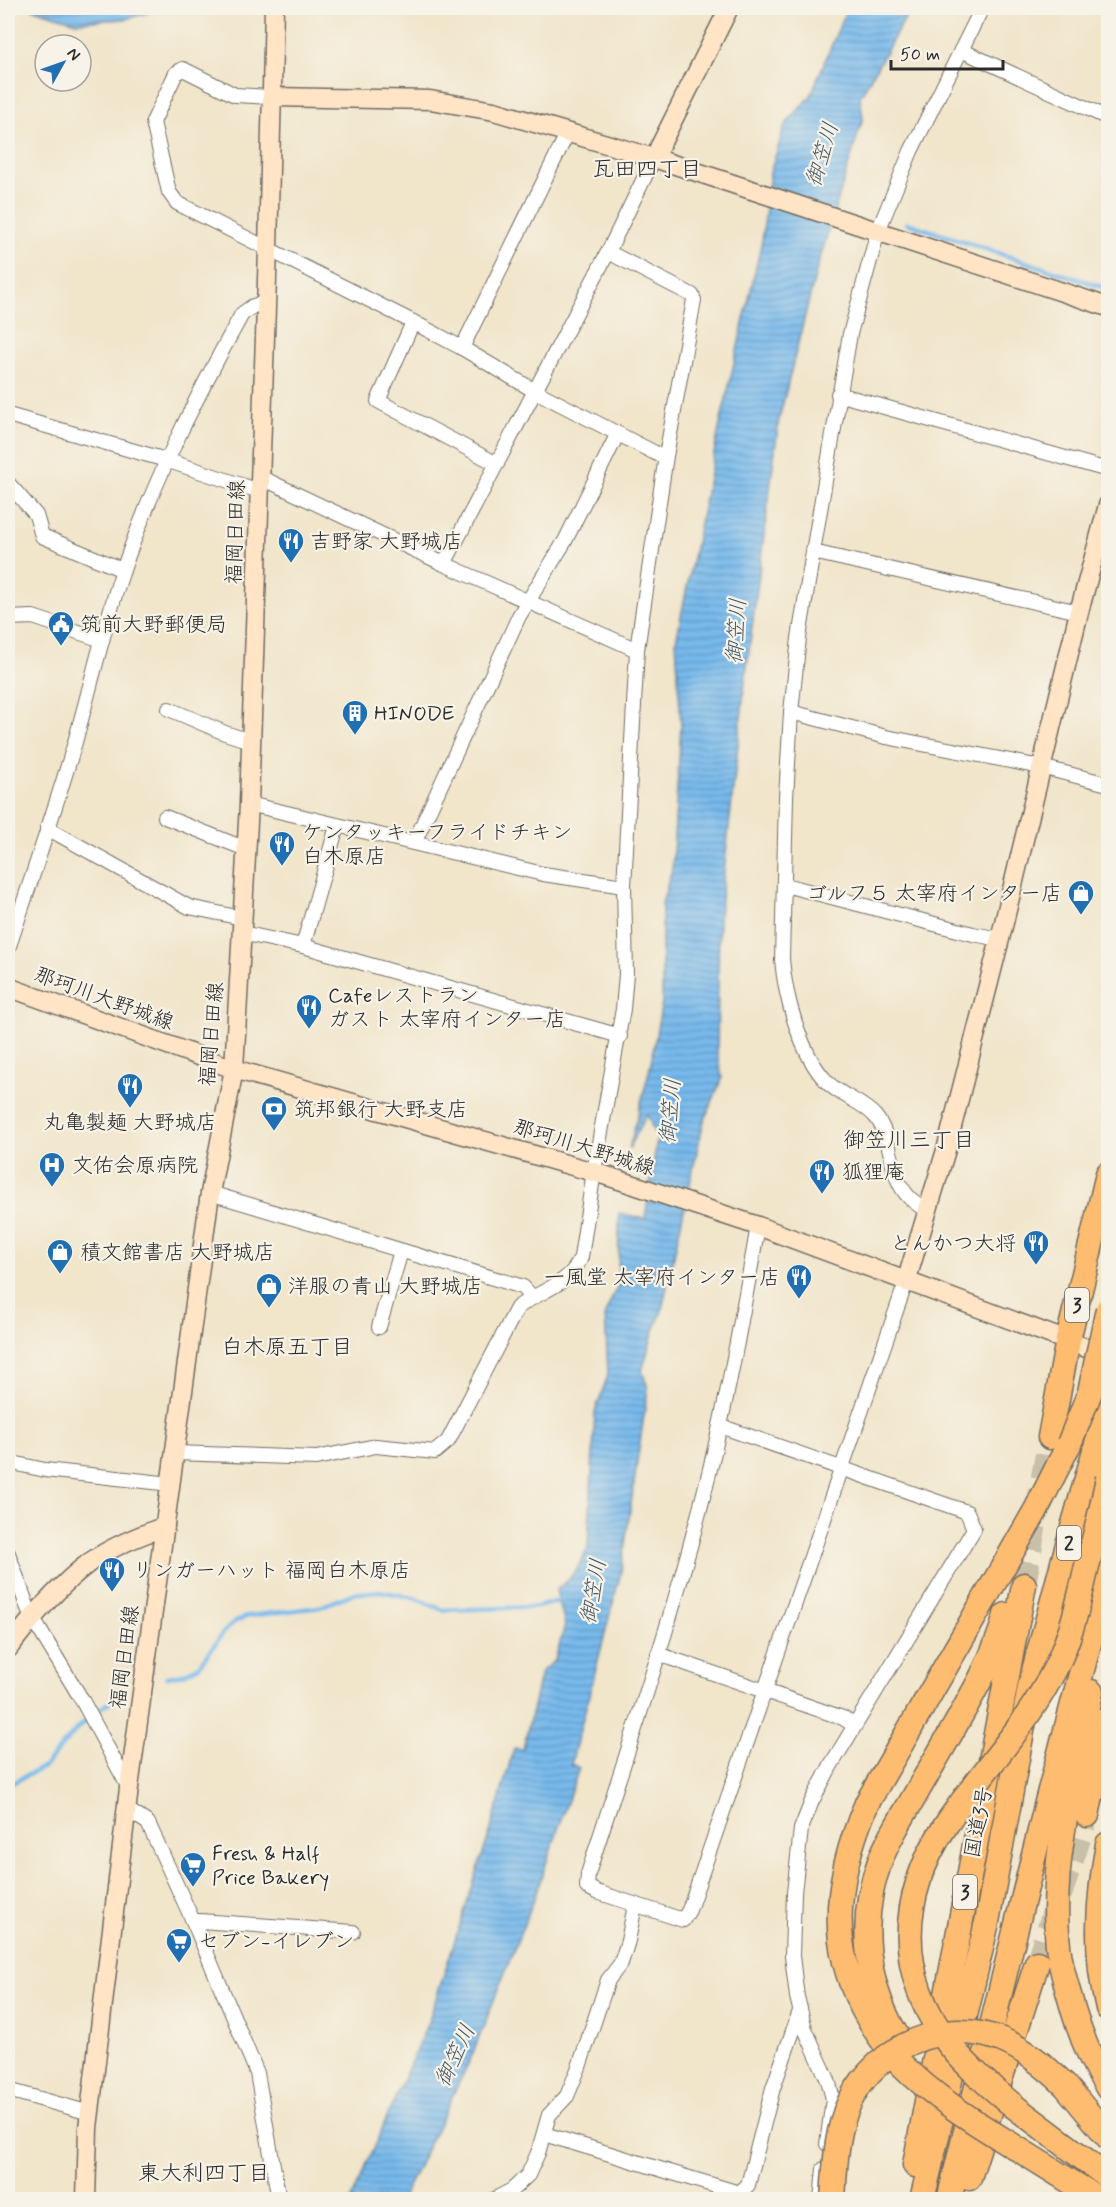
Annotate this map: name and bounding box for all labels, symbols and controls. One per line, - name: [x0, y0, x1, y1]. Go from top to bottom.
- north arrow: [33, 33, 93, 93]
- scale bar: [891, 33, 1004, 71]
- text: N: [62, 43, 85, 65]
- text: 50 m: [900, 43, 940, 67]
- water label: 御笠川: [800, 119, 846, 190]
- district label: 瓦田四丁目: [592, 156, 702, 184]
- street label: 福岡日田線: [220, 479, 252, 585]
- restaurant icon: 吉野家 大野城店: [276, 526, 306, 564]
- place label: 吉野家 大野城店: [310, 528, 463, 556]
- water label: 御笠川: [721, 597, 753, 665]
- public building icon: 筑前大野郵便局: [46, 609, 76, 647]
- place label: 筑前大野郵便局: [80, 611, 227, 639]
- building icon: HINODE: [340, 698, 370, 736]
- place label: HINODE: [374, 700, 454, 728]
- place label: ケンタッキーフライドチキン 白木原店: [302, 819, 572, 871]
- restaurant icon: ケンタッキーフライドチキン 白木原店: [267, 829, 297, 867]
- shop icon: ゴルフ５ 太宰府インター店: [1066, 878, 1096, 916]
- place label: ゴルフ５ 太宰府インター店: [806, 880, 1062, 908]
- street label: 那珂川大野城線: [30, 961, 178, 1037]
- street label: 福岡日田線: [193, 981, 231, 1088]
- place label: Cafeレストラン ガスト 太宰府インター店: [328, 982, 566, 1034]
- restaurant icon: Cafeレストラン ガスト 太宰府インター店: [294, 992, 324, 1030]
- restaurant icon: 丸亀製麺 大野城店: [115, 1071, 145, 1109]
- water label: 御笠川: [654, 1077, 688, 1145]
- bank icon: 筑邦銀行 大野支店: [259, 1094, 289, 1132]
- place label: 筑邦銀行 大野支店: [294, 1096, 468, 1124]
- place label: 丸亀製麺 大野城店: [43, 1109, 217, 1137]
- street label: 那珂川大野城線: [509, 1113, 658, 1183]
- district label: 御笠川三丁目: [843, 1127, 975, 1155]
- hospital icon: 文佑会原病院: [37, 1150, 67, 1188]
- place label: 文佑会原病院: [72, 1152, 198, 1180]
- restaurant icon: 狐狸庵: [807, 1157, 837, 1195]
- place label: 狐狸庵: [842, 1159, 905, 1187]
- restaurant icon: とんかつ大将: [1021, 1228, 1051, 1266]
- place label: とんかつ大将: [890, 1230, 1016, 1258]
- shop icon: 積文館書店 大野城店: [45, 1237, 75, 1275]
- place label: 積文館書店 大野城店: [80, 1239, 275, 1267]
- restaurant icon: 一風堂 太宰府インター店: [784, 1262, 814, 1300]
- place label: 一風堂 太宰府インター店: [544, 1264, 780, 1292]
- shop icon: 洋服の青山 大野城店: [254, 1271, 284, 1309]
- place label: 洋服の青山 大野城店: [288, 1273, 483, 1301]
- road number: 3: [1065, 1288, 1089, 1322]
- district label: 白木原五丁目: [221, 1334, 353, 1362]
- road number: 2: [1057, 1526, 1081, 1560]
- restaurant icon: リンガーハット 福岡白木原店: [97, 1555, 127, 1593]
- water label: 御笠川: [574, 1556, 613, 1626]
- place label: リンガーハット 福岡白木原店: [132, 1557, 411, 1585]
- street label: 福岡日田線: [104, 1603, 146, 1711]
- street label: 国道3号: [958, 1784, 1000, 1860]
- place label: Fresh & Half Price Bakery: [212, 1840, 329, 1892]
- supermarket icon: Fresh & Half Price Bakery: [178, 1850, 208, 1888]
- road number: 3: [953, 1875, 977, 1909]
- supermarket icon: セブン-イレブン: [164, 1926, 194, 1964]
- place label: セブン-イレブン: [198, 1928, 354, 1956]
- water label: 御笠川: [429, 2020, 482, 2092]
- district label: 東大利四丁目: [138, 2160, 270, 2188]

